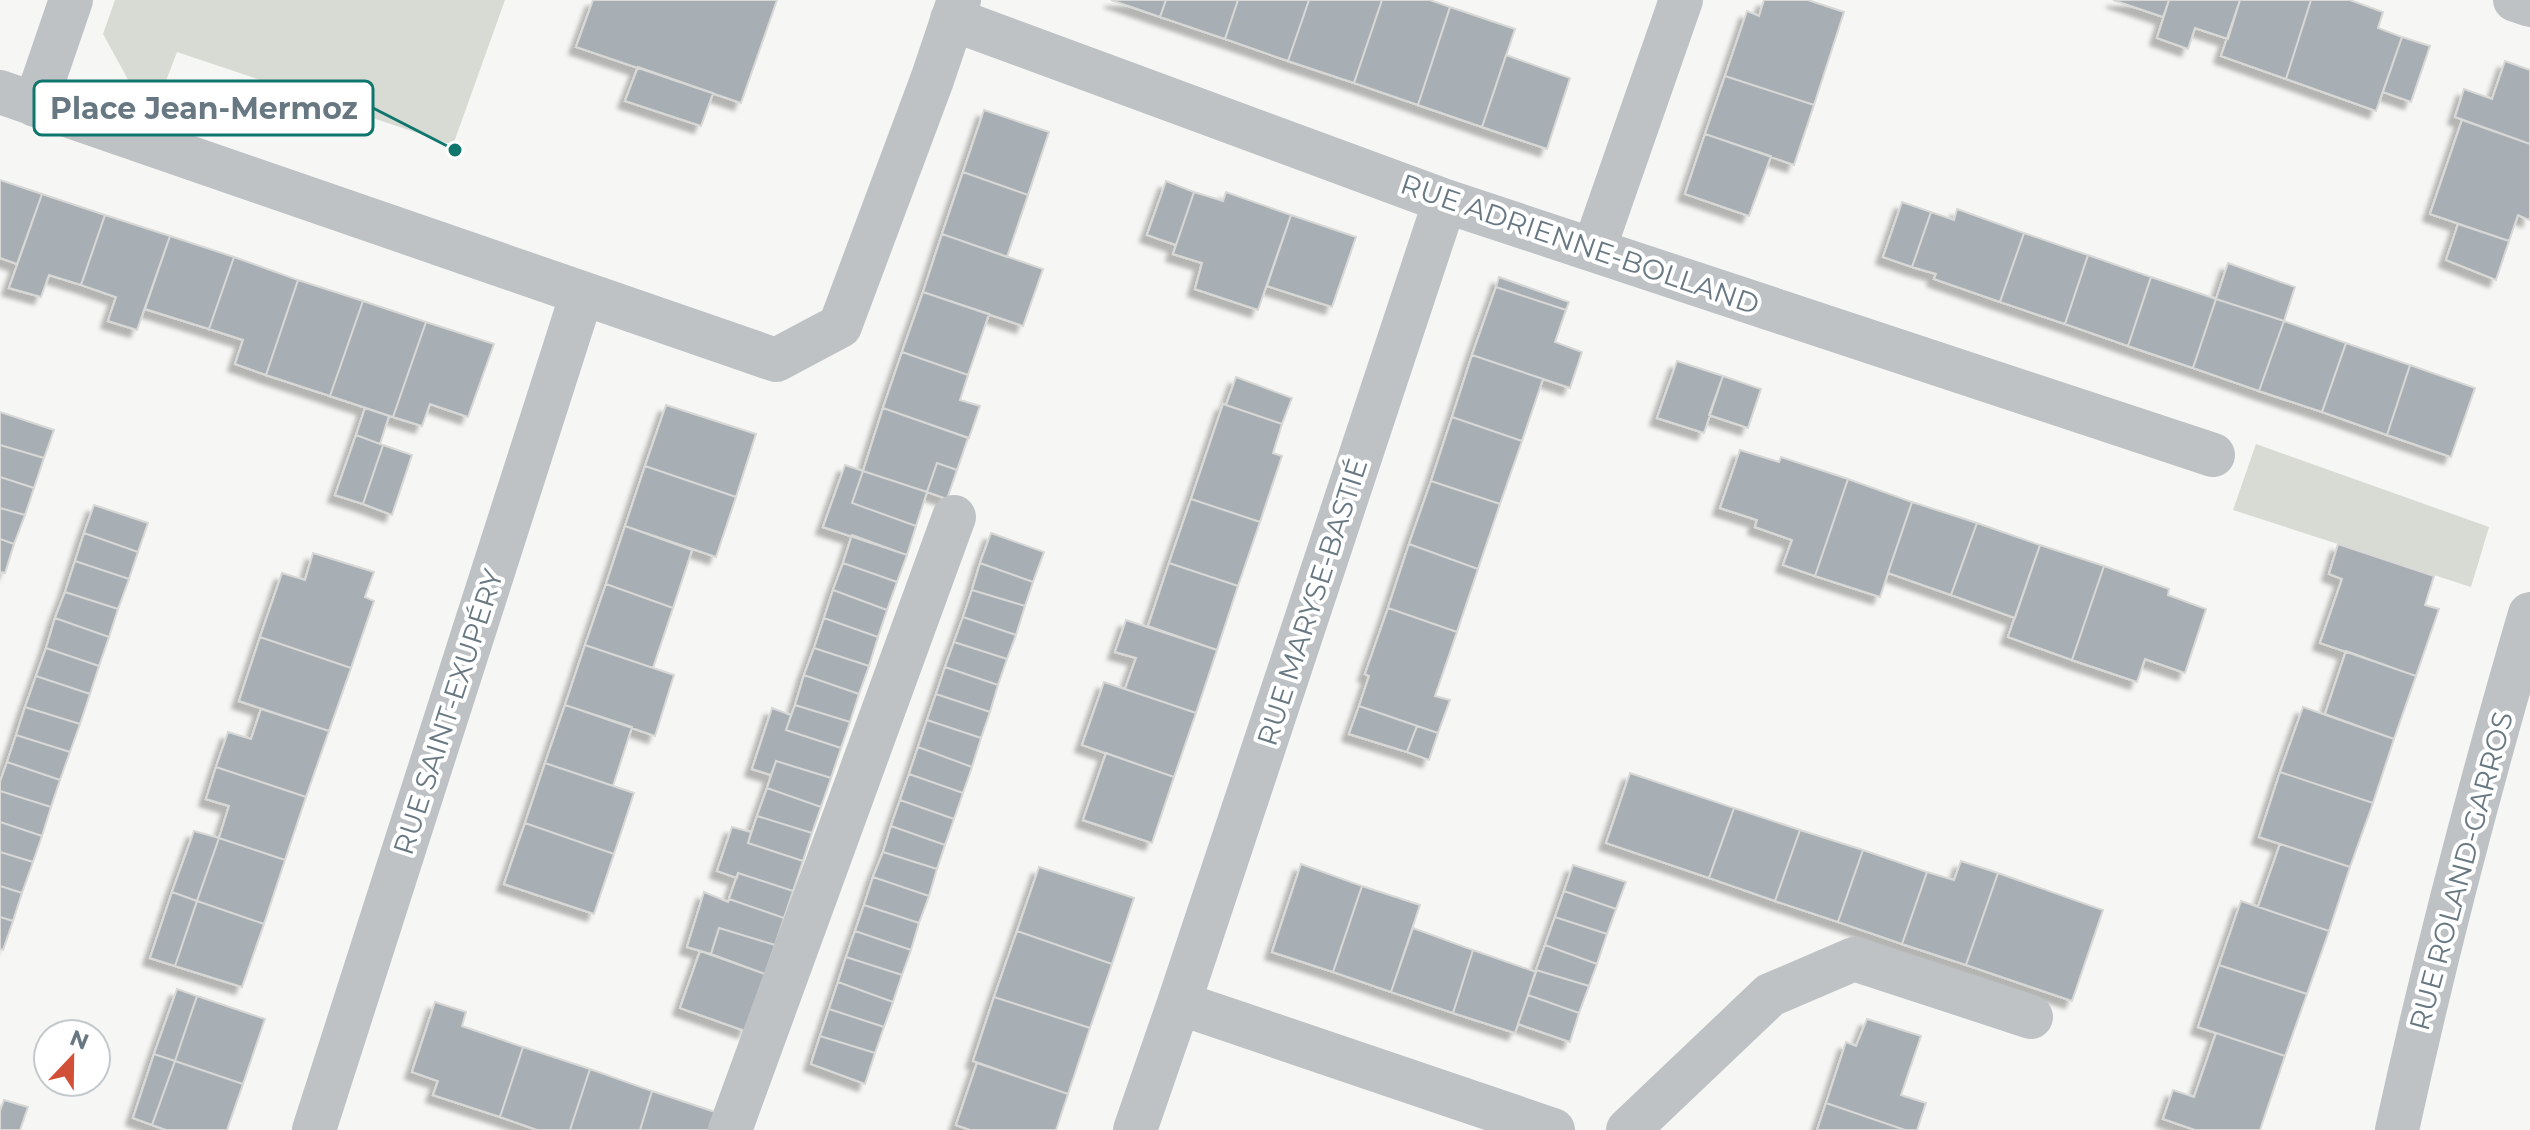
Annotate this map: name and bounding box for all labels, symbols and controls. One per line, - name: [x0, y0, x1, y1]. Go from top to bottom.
- callout: Place Jean-Mermoz: [34, 81, 373, 135]
- text: Place Jean-Mermoz: [50, 90, 358, 127]
- street label: RUE ADRIENNE-BOLLAND: [1396, 167, 1764, 321]
- street label: RUE MARYSE-BASTIÉ: [1249, 454, 1375, 750]
- street label: RUE SAINT-EXUPÉRY: [386, 565, 510, 859]
- street label: RUE ROLAND-GARROS: [2402, 708, 2520, 1034]
- north arrow: [32, 1018, 112, 1098]
- text: N: [66, 1024, 93, 1056]

